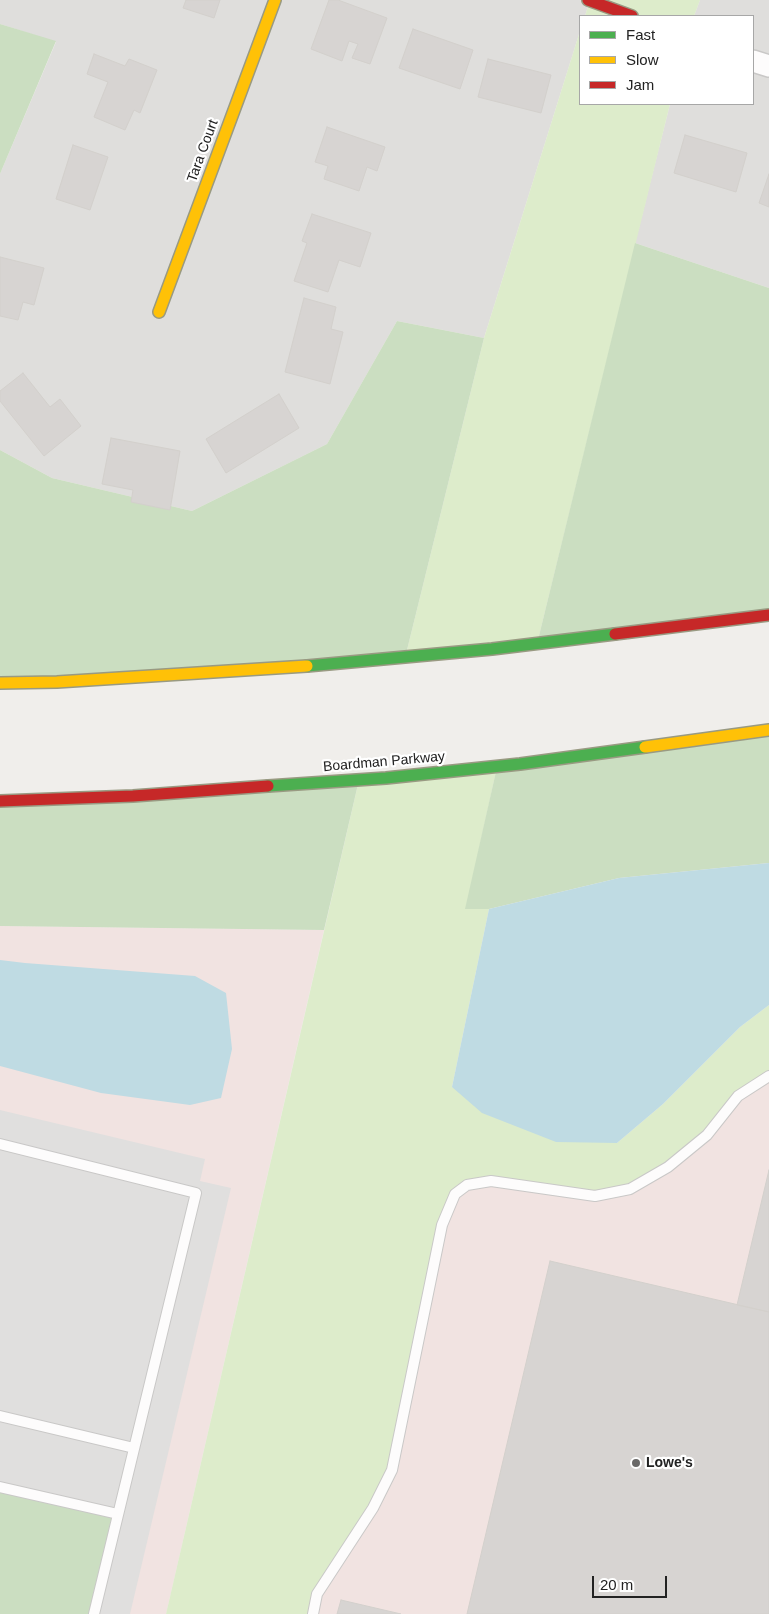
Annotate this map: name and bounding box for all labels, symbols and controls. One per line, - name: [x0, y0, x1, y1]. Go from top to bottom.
- legend: [579, 15, 754, 105]
- text: Fast: [626, 26, 655, 43]
- text: Slow: [626, 51, 659, 68]
- text: Jam: [626, 76, 654, 93]
- street label: Tara Court: [184, 117, 222, 185]
- street label: Boardman Parkway: [322, 748, 446, 776]
- place label: Lowe's: [646, 1455, 693, 1471]
- marker: Lowe's: [630, 1457, 642, 1469]
- scale bar: [594, 1566, 669, 1598]
- text: 20 m: [600, 1576, 633, 1593]

